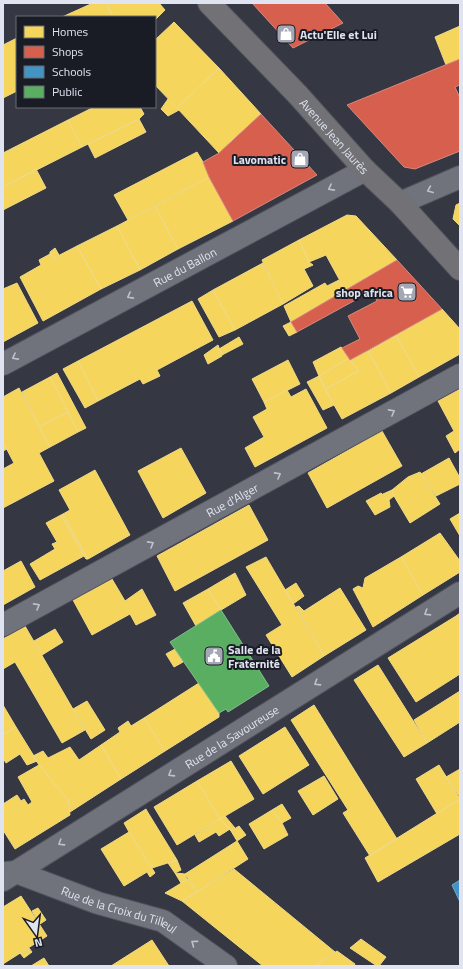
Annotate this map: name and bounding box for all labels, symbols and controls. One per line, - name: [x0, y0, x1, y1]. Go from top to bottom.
- legend: [16, 16, 156, 108]
- text: Homes: [52, 22, 88, 41]
- shop icon: Actu'Elle et Lui: [275, 23, 297, 45]
- place label: Actu'Elle et Lui: [300, 25, 377, 44]
- text: Shops: [52, 42, 84, 61]
- text: Schools: [52, 62, 92, 81]
- text: Public: [52, 82, 82, 101]
- street label: Avenue Jean Jaurès: [295, 94, 374, 179]
- shop icon: Lavomatic: [289, 148, 311, 170]
- place label: Lavomatic: [233, 150, 286, 169]
- one-way arrow: [328, 184, 335, 191]
- one-way arrow: [426, 185, 434, 193]
- street label: Rue du Ballon: [149, 242, 220, 292]
- supermarket icon: shop africa: [396, 281, 418, 303]
- place label: shop africa: [336, 283, 393, 302]
- one-way arrow: [127, 291, 134, 298]
- one-way arrow: [12, 352, 19, 360]
- one-way arrow: [387, 410, 395, 417]
- one-way arrow: [273, 472, 281, 479]
- street label: Rue d'Alger: [202, 478, 262, 522]
- one-way arrow: [147, 541, 154, 548]
- one-way arrow: [33, 603, 40, 611]
- one-way arrow: [424, 609, 431, 616]
- place label: Salle de la Fraternité: [228, 640, 281, 673]
- public building icon: Salle de la Fraternité: [203, 645, 225, 667]
- one-way arrow: [314, 678, 321, 685]
- street label: Rue de la Savoureuse: [181, 700, 282, 773]
- one-way arrow: [168, 769, 175, 777]
- one-way arrow: [58, 839, 65, 846]
- street label: Rue de la Croix du Tilleul: [59, 880, 181, 938]
- north arrow: [16, 913, 56, 953]
- text: N: [33, 934, 44, 951]
- one-way arrow: [192, 941, 199, 948]

